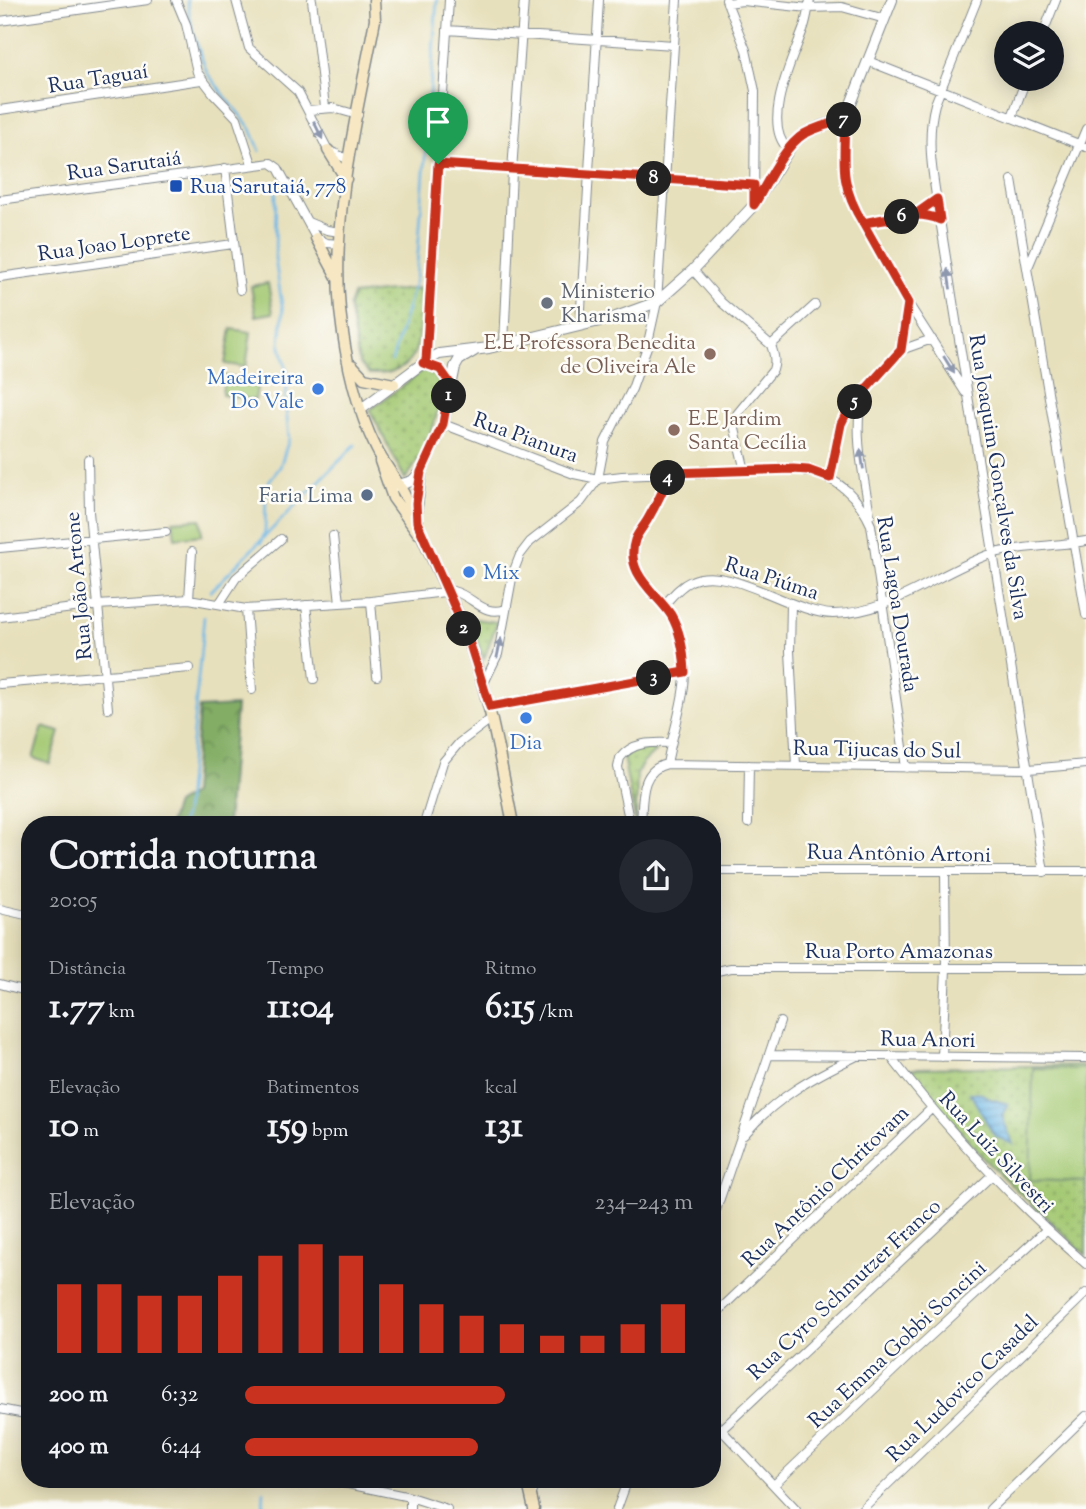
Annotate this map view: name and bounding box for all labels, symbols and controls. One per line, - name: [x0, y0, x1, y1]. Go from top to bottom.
- map controls: [994, 21, 1064, 91]
- button: layers: [994, 21, 1064, 91]
- street label: Rua Taguaí: [46, 57, 151, 103]
- pin: [408, 92, 468, 164]
- pin: 7: [826, 102, 862, 138]
- icon: arrive: [419, 103, 457, 141]
- text: 7: [839, 106, 848, 133]
- one-way arrow: [312, 120, 323, 140]
- street label: Rua Sarutaiá: [65, 144, 184, 190]
- pin: 8: [636, 162, 672, 196]
- text: 8: [649, 165, 658, 192]
- place label: Rua Sarutaiá, 778: [190, 173, 346, 203]
- marker: Rua Sarutaiá, 778: [168, 178, 184, 194]
- pin: 6: [884, 200, 920, 234]
- text: 6: [897, 203, 906, 230]
- street label: Rua Joao Loprete: [36, 219, 193, 271]
- one-way arrow: [943, 268, 954, 290]
- place label: Ministerio Kharisma: [561, 278, 655, 332]
- marker: Ministerio Kharisma: [539, 295, 555, 311]
- place label: E.E Professora Benedita de Oliveira Ale: [484, 329, 696, 383]
- street label: Rua Joaquim Gonçalves da Silva: [960, 332, 1034, 622]
- marker: E.E Professora Benedita de Oliveira Ale: [702, 346, 718, 362]
- one-way arrow: [942, 356, 955, 375]
- place label: Madeireira Do Vale: [207, 364, 304, 418]
- pin: 1: [432, 378, 466, 414]
- marker: Madeireira Do Vale: [310, 381, 326, 397]
- text: 1: [445, 382, 452, 409]
- pin: 5: [838, 384, 872, 420]
- text: 5: [851, 388, 858, 415]
- place label: E.E Jardim Santa Cecília: [688, 405, 807, 459]
- street label: Rua Pianura: [469, 406, 582, 472]
- marker: E.E Jardim Santa Cecília: [666, 422, 682, 438]
- one-way arrow: [856, 448, 867, 470]
- pin: 4: [650, 461, 686, 496]
- text: 4: [663, 464, 672, 491]
- place label: Faria Lima: [259, 482, 353, 512]
- marker: Faria Lima: [359, 487, 375, 503]
- street label: Rua João Artone: [59, 510, 101, 661]
- street label: Rua Lagoa Dourada: [867, 514, 925, 695]
- street label: Rua Piúma: [720, 551, 823, 609]
- place label: Mix: [483, 559, 520, 589]
- marker: Mix: [461, 564, 477, 580]
- pin: 2: [447, 612, 482, 646]
- text: 2: [459, 615, 468, 642]
- one-way arrow: [493, 637, 504, 659]
- pin: 3: [636, 660, 672, 696]
- text: 3: [650, 664, 657, 691]
- marker: Dia: [518, 710, 534, 726]
- place label: Dia: [510, 729, 542, 759]
- street label: Rua Tijucas do Sul: [793, 735, 961, 767]
- text: Corrida noturna: [49, 832, 317, 886]
- street label: Rua Antônio Artoni: [807, 838, 991, 872]
- button: share: [619, 839, 693, 913]
- text: 20:05: [49, 885, 97, 918]
- street label: Rua Porto Amazonas: [805, 938, 993, 968]
- text: Distância: [49, 956, 126, 983]
- text: Tempo: [267, 956, 324, 983]
- text: Ritmo: [485, 956, 536, 983]
- text: 1.77: [49, 983, 105, 1034]
- text: 11:04: [267, 983, 334, 1034]
- text: 6:15: [485, 983, 535, 1034]
- text: km: [105, 999, 135, 1026]
- text: /km: [535, 999, 573, 1026]
- street label: Rua Anori: [880, 1025, 976, 1057]
- text: Elevação: [49, 1075, 120, 1102]
- text: Batimentos: [267, 1075, 359, 1102]
- text: kcal: [485, 1075, 518, 1102]
- street label: Rua Luiz Silvestri: [931, 1086, 1060, 1221]
- street label: Rua Antônio Chritovam: [736, 1100, 917, 1275]
- text: 10: [49, 1102, 79, 1153]
- text: 159: [267, 1102, 308, 1153]
- text: 131: [485, 1102, 523, 1153]
- text: m: [79, 1118, 99, 1145]
- text: bpm: [308, 1118, 348, 1145]
- text: Elevação: [49, 1187, 135, 1220]
- text: 234–243 m: [595, 1187, 693, 1220]
- street label: Rua Cyro Schmutzer Franco: [742, 1193, 949, 1388]
- street label: Rua Emma Gobbi Soncini: [803, 1255, 994, 1436]
- street label: Rua Ludovico Casadel: [881, 1309, 1046, 1470]
- text: 200 m: [49, 1379, 108, 1412]
- text: 6:32: [161, 1379, 198, 1412]
- text: 400 m: [49, 1431, 109, 1464]
- text: 6:44: [161, 1431, 201, 1464]

